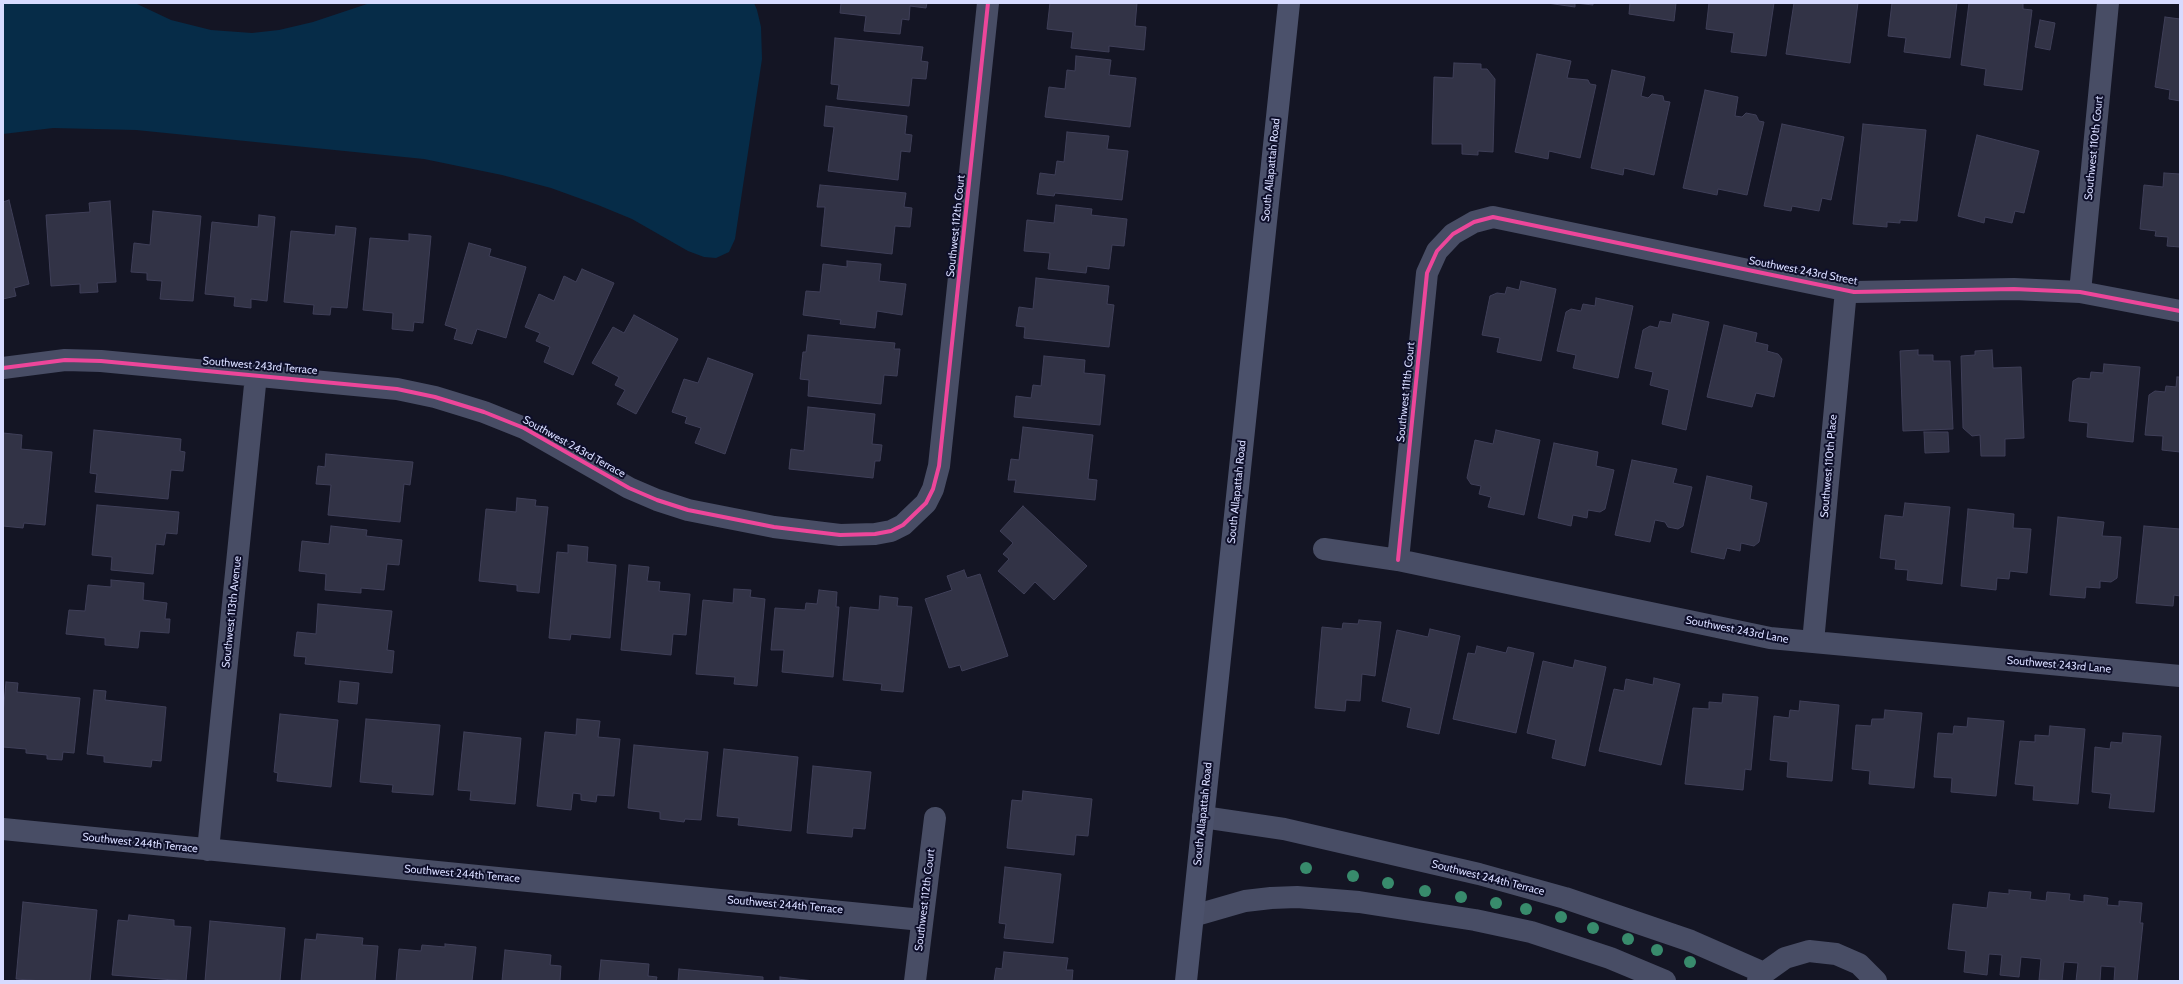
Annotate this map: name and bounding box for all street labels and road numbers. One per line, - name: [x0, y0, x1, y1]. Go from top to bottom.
- street label: Southwest 110th Court: [2082, 95, 2106, 201]
- street label: South Allapattah Road: [1259, 118, 1283, 222]
- street label: Southwest 112th Court: [944, 174, 968, 278]
- street label: Southwest 243rd Street: [1748, 254, 1858, 288]
- street label: Southwest 111th Court: [1394, 341, 1418, 443]
- street label: Southwest 243rd Terrace: [202, 354, 318, 378]
- street label: Southwest 243rd Terrace: [520, 413, 628, 481]
- street label: Southwest 110th Place: [1818, 414, 1840, 518]
- street label: South Allapattah Road: [1225, 440, 1249, 544]
- street label: Southwest 113th Avenue: [220, 555, 244, 669]
- street label: Southwest 243rd Lane: [1684, 614, 1790, 646]
- street label: Southwest 243rd Lane: [2006, 654, 2112, 676]
- street label: South Allapattah Road: [1191, 762, 1215, 866]
- street label: Southwest 244th Terrace: [82, 830, 198, 856]
- street label: Southwest 112th Court: [912, 848, 938, 952]
- street label: Southwest 244th Terrace: [1430, 858, 1546, 898]
- street label: Southwest 244th Terrace: [404, 862, 520, 886]
- street label: Southwest 244th Terrace: [727, 893, 843, 917]

